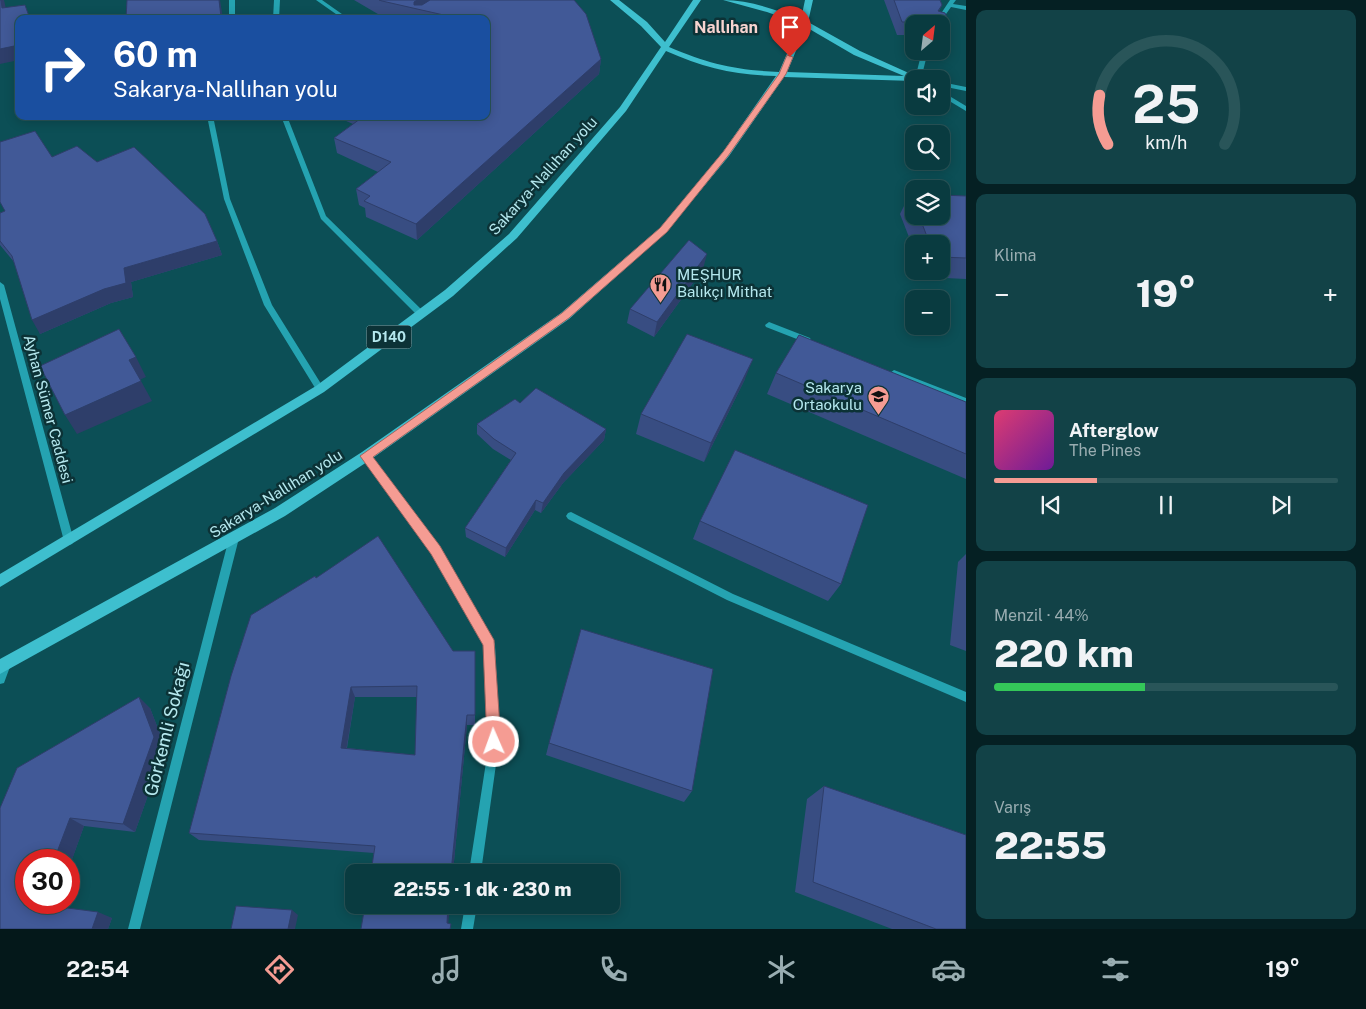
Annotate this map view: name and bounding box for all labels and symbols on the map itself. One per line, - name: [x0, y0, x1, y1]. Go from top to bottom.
- pin: [769, 6, 811, 57]
- north arrow: [905, 15, 950, 60]
- district label: Nallıhan: [694, 18, 758, 37]
- street label: Sakarya-Nallıhan yolu: [485, 113, 600, 238]
- place label: MEŞHUR Balıkçı Mithat: [677, 266, 772, 300]
- restaurant icon: MEŞHUR Balıkçı Mithat: [649, 272, 673, 303]
- road number: D140: [366, 326, 412, 348]
- street label: Ayhan Sümer Caddesi: [20, 333, 76, 485]
- place label: Sakarya Ortaokulu: [793, 379, 862, 413]
- school or university icon: Sakarya Ortaokulu: [866, 385, 890, 416]
- street label: Sakarya-Nallıhan yolu: [206, 446, 345, 541]
- street label: Görkemli Sokağı: [140, 660, 193, 798]
- position arrow: [467, 715, 519, 767]
- speed limit sign: 30: [15, 849, 80, 914]

